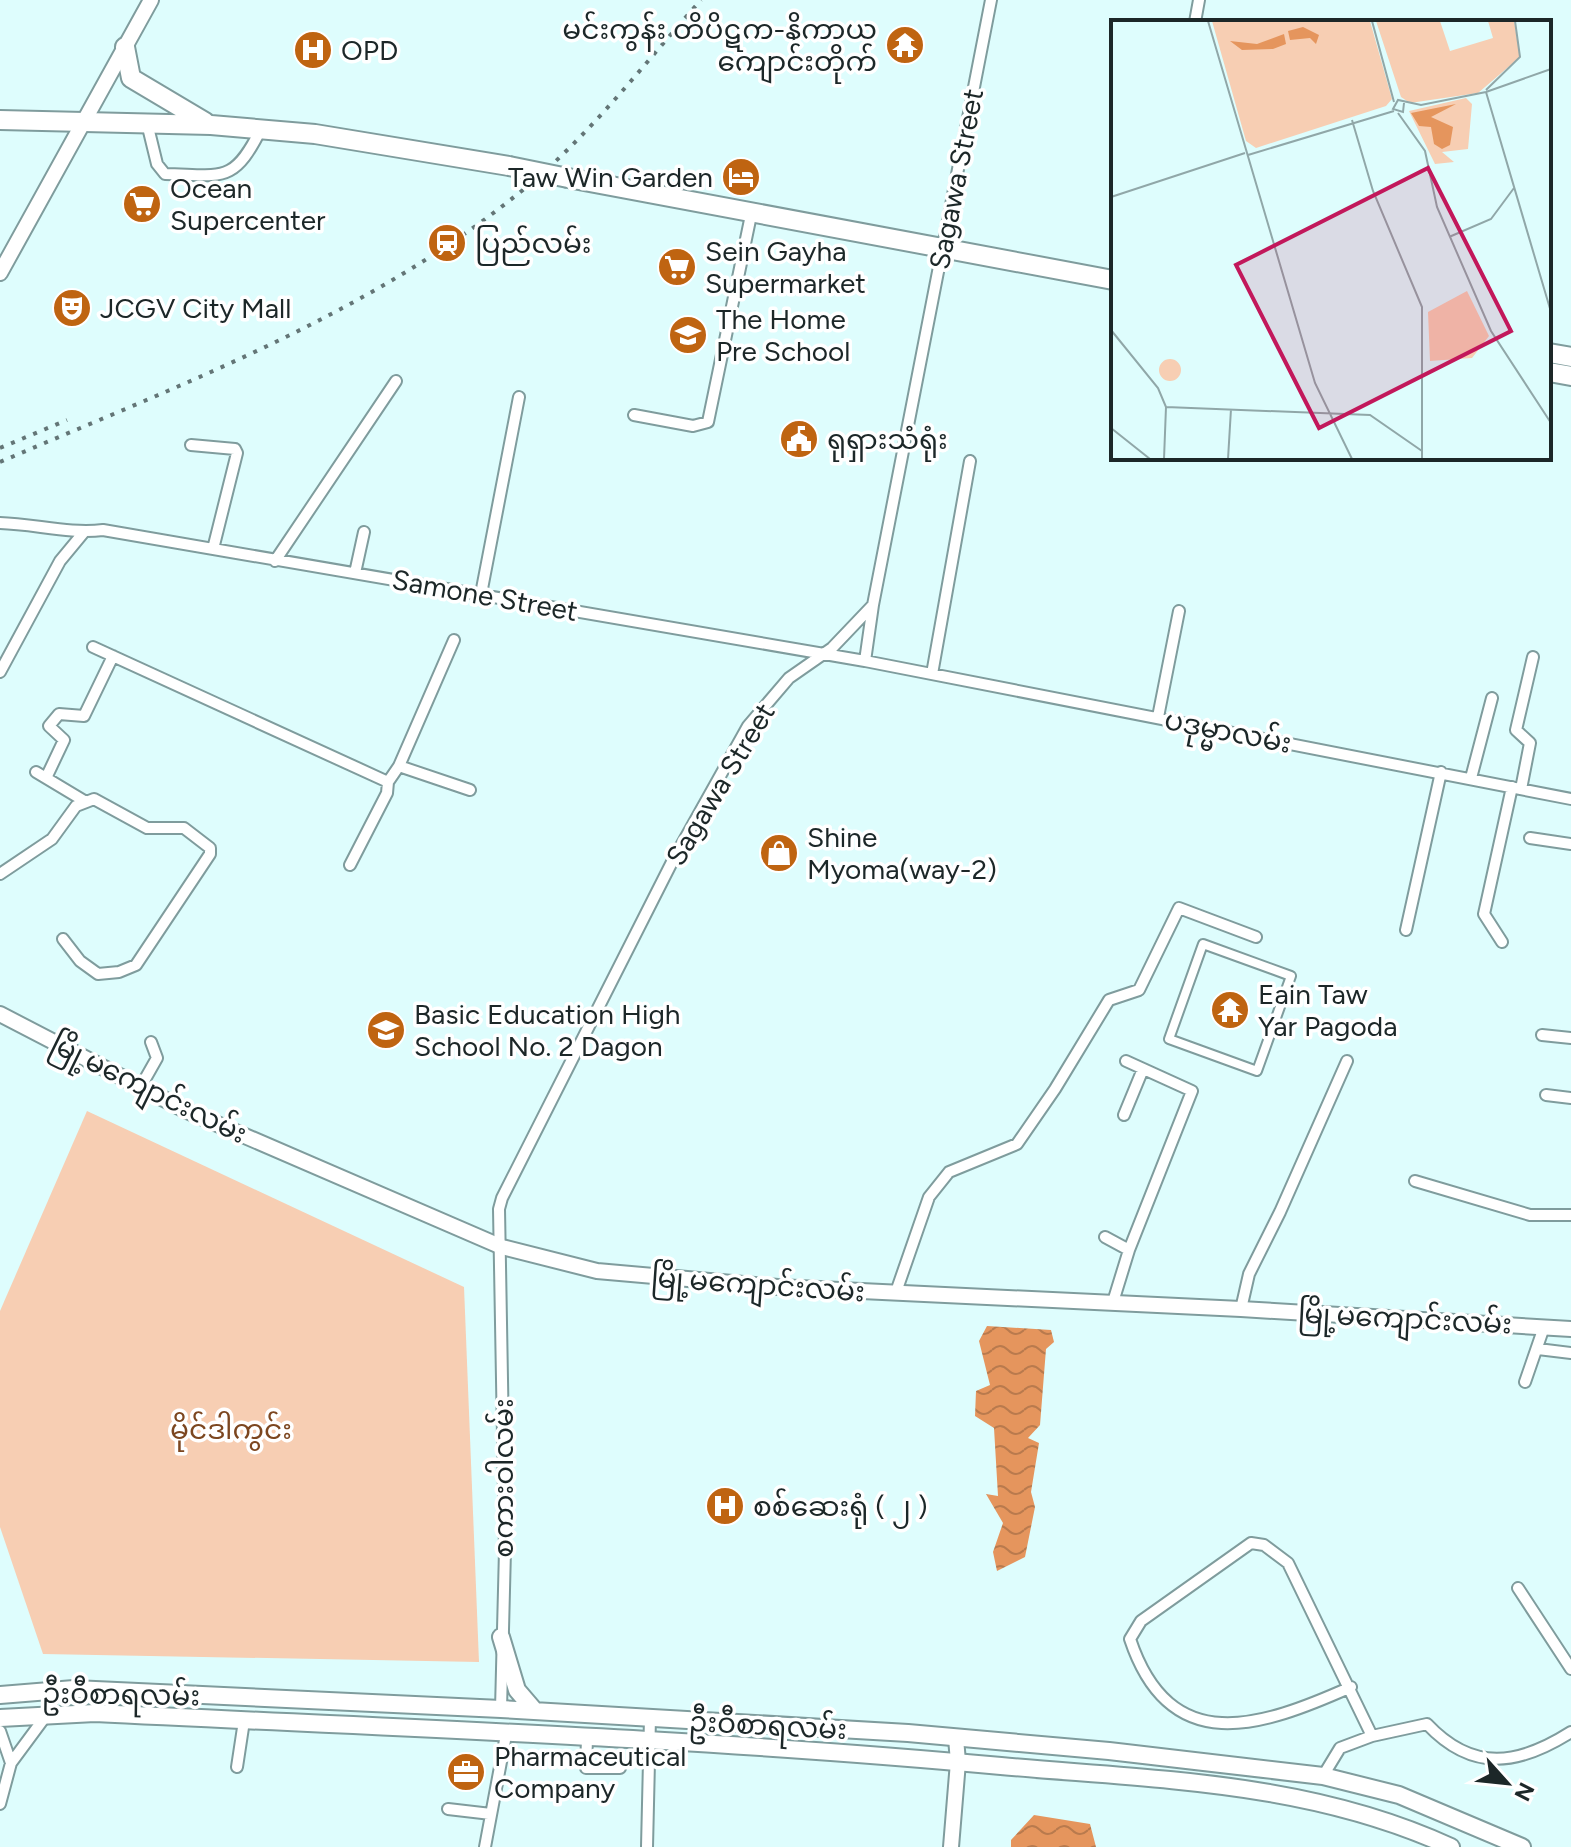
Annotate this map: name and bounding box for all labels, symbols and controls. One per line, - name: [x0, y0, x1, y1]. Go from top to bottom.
- place label: မင်းကွန်း တိပိဋက-နိကာယ ကျောင်းတိုက်: [562, 11, 877, 84]
- inset map: [1111, 20, 1551, 460]
- temple icon: မင်းကွန်း တိပိဋက-နိကာယ ကျောင်းတိုက်: [884, 24, 926, 66]
- hospital icon: OPD: [292, 29, 334, 71]
- place label: OPD: [341, 33, 398, 67]
- street label: Sagawa Street: [922, 86, 990, 272]
- hotel icon: Taw Win Garden: [720, 156, 762, 198]
- place label: Taw Win Garden: [508, 160, 713, 194]
- place label: Ocean Supercenter: [170, 171, 326, 237]
- supermarket icon: Ocean Supercenter: [121, 183, 163, 225]
- station icon: ပြည်လမ်း: [426, 222, 468, 264]
- place label: ပြည်လမ်း: [475, 225, 592, 266]
- place label: Sein Gayha Supermarket: [705, 234, 866, 300]
- supermarket icon: Sein Gayha Supermarket: [656, 246, 698, 288]
- theatre icon: JCGV City Mall: [51, 287, 93, 329]
- place label: JCGV City Mall: [100, 291, 291, 325]
- place label: The Home Pre School: [716, 302, 850, 368]
- school or university icon: The Home Pre School: [667, 314, 709, 356]
- public building icon: ရုရှားသံရုံး: [778, 418, 820, 460]
- place label: ရုရှားသံရုံး: [827, 422, 948, 462]
- street label: Samone Street: [390, 562, 580, 628]
- street label: Sagawa Street: [658, 697, 782, 871]
- street label: ပဒုမ္မာလမ်း: [1160, 701, 1295, 767]
- place label: Shine Myoma(way-2): [807, 820, 997, 886]
- shop icon: Shine Myoma(way-2): [758, 832, 800, 874]
- place label: Eain Taw Yar Pagoda: [1258, 977, 1397, 1043]
- temple icon: Eain Taw Yar Pagoda: [1209, 989, 1251, 1031]
- place label: Basic Education High School No. 2 Dagon: [414, 997, 680, 1063]
- school or university icon: Basic Education High School No. 2 Dagon: [365, 1009, 407, 1051]
- street label: မြို့မကျောင်းလမ်း: [43, 1025, 253, 1156]
- street label: မြို့မကျောင်းလမ်း: [650, 1259, 866, 1314]
- street label: မြို့မကျောင်းလမ်း: [1297, 1294, 1513, 1347]
- street label: စကားဝါလမ်း: [485, 1398, 520, 1558]
- park label: မိုင်ဒါကွင်း: [170, 1411, 292, 1452]
- hospital icon: စစ်ဆေးရုံ ( ၂ ): [704, 1485, 746, 1527]
- place label: စစ်ဆေးရုံ ( ၂ ): [753, 1488, 928, 1529]
- street label: ဦးဝီစာရလမ်း: [42, 1675, 200, 1718]
- street label: ဦးဝီစာရလမ်း: [688, 1703, 848, 1752]
- place label: Pharmaceutical Company: [494, 1739, 686, 1805]
- north arrow: [1467, 1743, 1547, 1823]
- office icon: Pharmaceutical Company: [445, 1751, 487, 1793]
- text: N: [1508, 1778, 1540, 1806]

